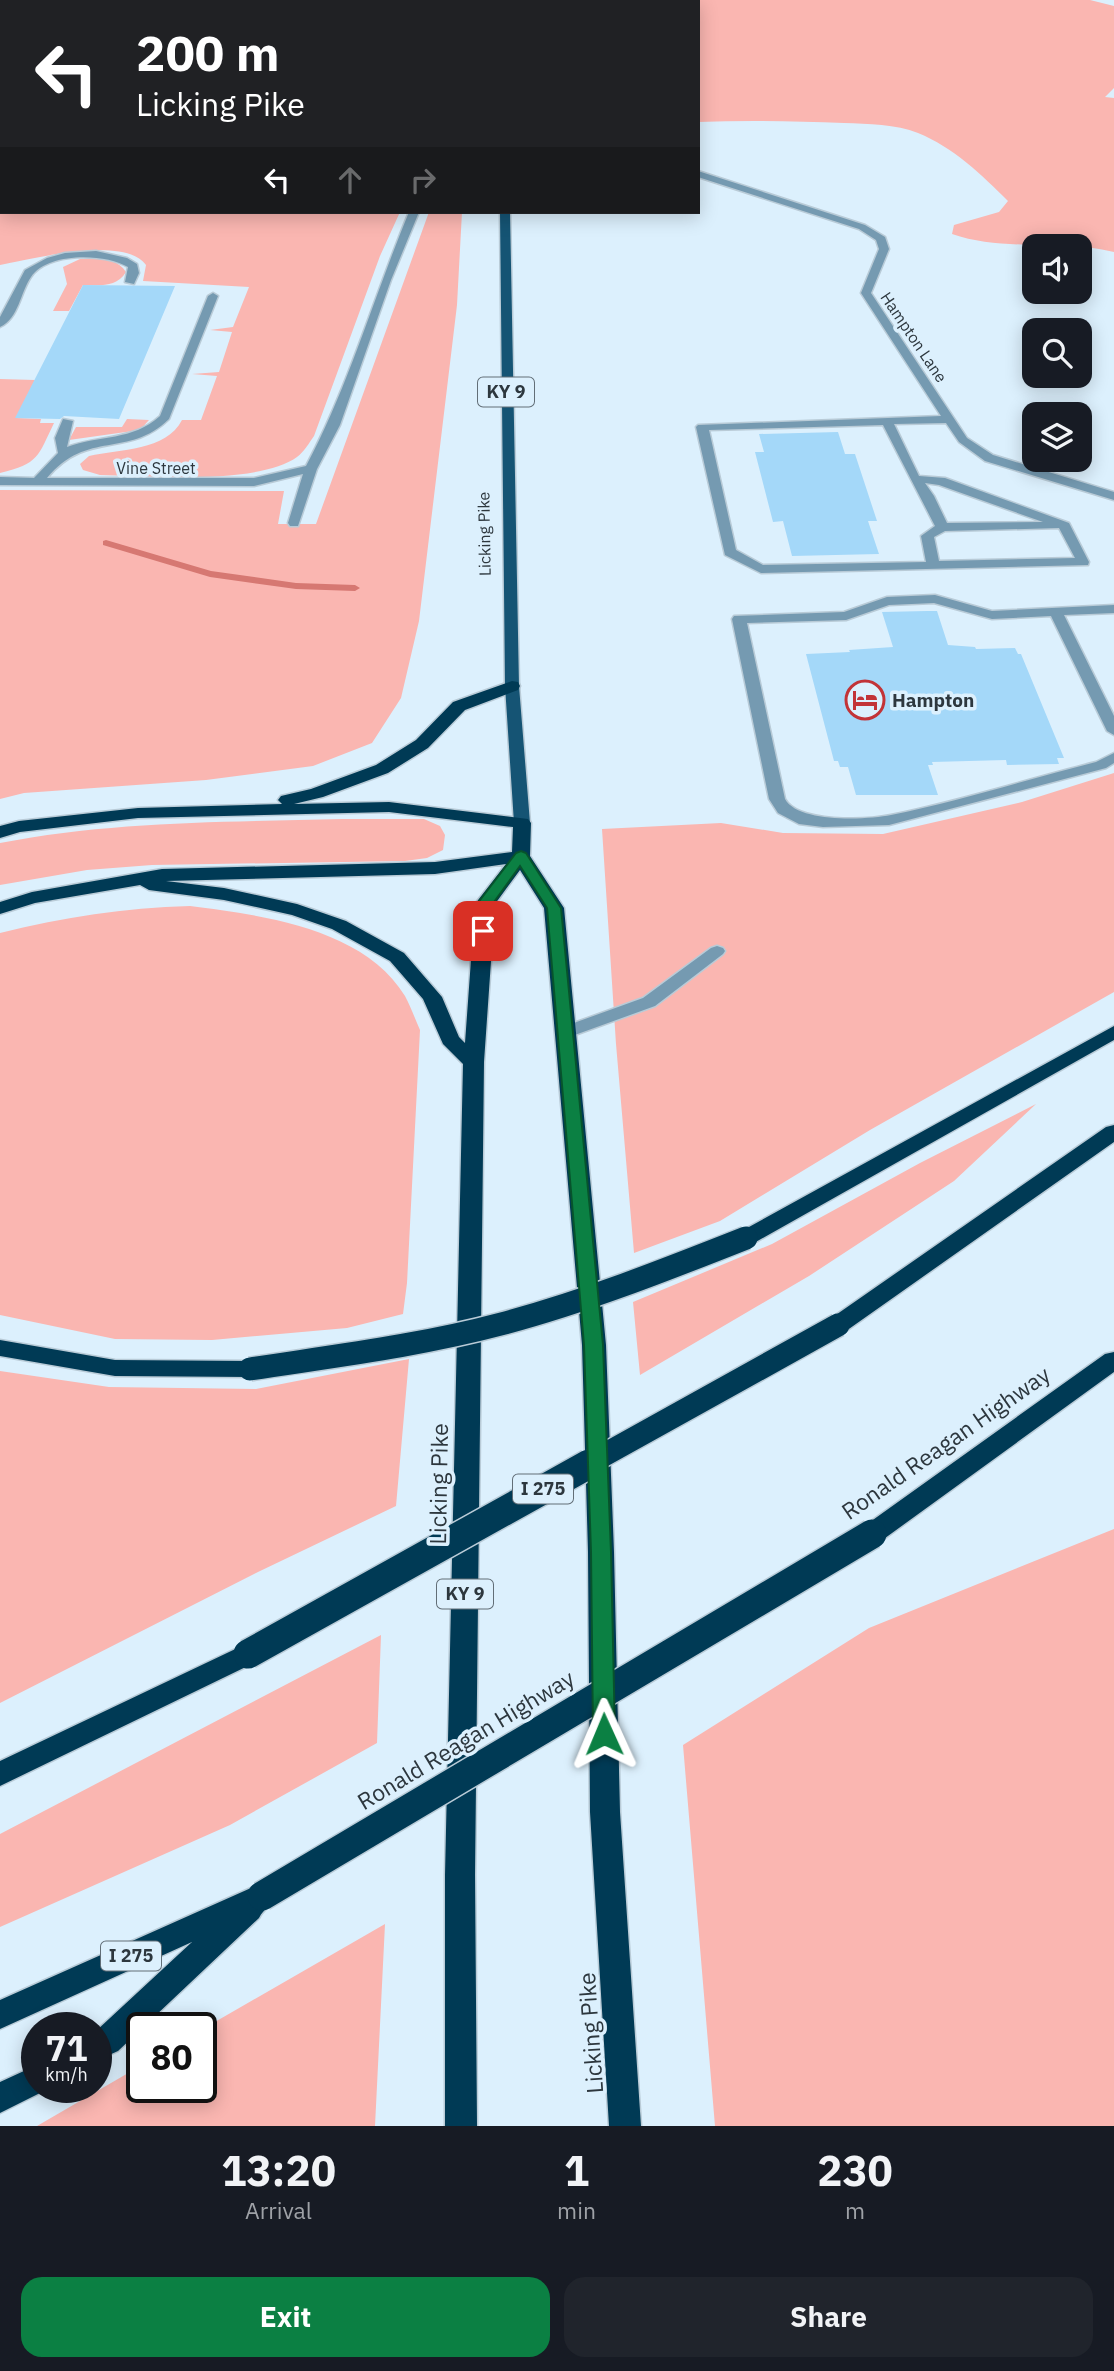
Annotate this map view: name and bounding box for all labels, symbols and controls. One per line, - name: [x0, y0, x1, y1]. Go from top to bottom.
- text: 200 m: [136, 21, 280, 84]
- icon: left: [21, 28, 112, 119]
- text: Licking Pike: [136, 83, 305, 125]
- icon: left: [258, 161, 296, 199]
- icon: ahead: [331, 161, 369, 199]
- icon: right: [404, 161, 442, 199]
- map controls: [1022, 234, 1092, 472]
- button: sound: [1022, 234, 1092, 304]
- street label: Hampton Lane: [876, 288, 952, 386]
- button: search: [1022, 318, 1092, 388]
- road number: KY 9: [478, 378, 534, 406]
- button: layers: [1022, 402, 1092, 472]
- street label: Vine Street: [116, 458, 196, 478]
- street label: Licking Pike: [473, 491, 495, 576]
- hotel icon: Hampton: [844, 679, 886, 721]
- place label: Hampton: [892, 688, 974, 712]
- pin: [453, 901, 513, 961]
- icon: arrive: [464, 912, 502, 950]
- street label: Ronald Reagan Highway: [835, 1358, 1056, 1526]
- street label: Licking Pike: [422, 1423, 454, 1545]
- road number: I 275: [513, 1474, 573, 1504]
- road number: KY 9: [437, 1580, 493, 1609]
- street label: Ronald Reagan Highway: [351, 1662, 580, 1816]
- position arrow: [567, 1697, 641, 1771]
- road number: I 275: [101, 1942, 161, 1970]
- street label: Licking Pike: [571, 1971, 609, 2095]
- speed limit sign: 80: [126, 2012, 217, 2103]
- text: 71: [45, 2025, 88, 2071]
- text: km/h: [45, 2063, 88, 2086]
- text: 13:20: [221, 2143, 336, 2198]
- text: 1: [564, 2143, 589, 2198]
- text: 230: [817, 2143, 893, 2198]
- text: Arrival: [245, 2195, 312, 2225]
- text: min: [557, 2195, 596, 2225]
- text: m: [845, 2195, 865, 2225]
- button: Exit: [21, 2277, 550, 2357]
- button: Share: [564, 2277, 1093, 2357]

